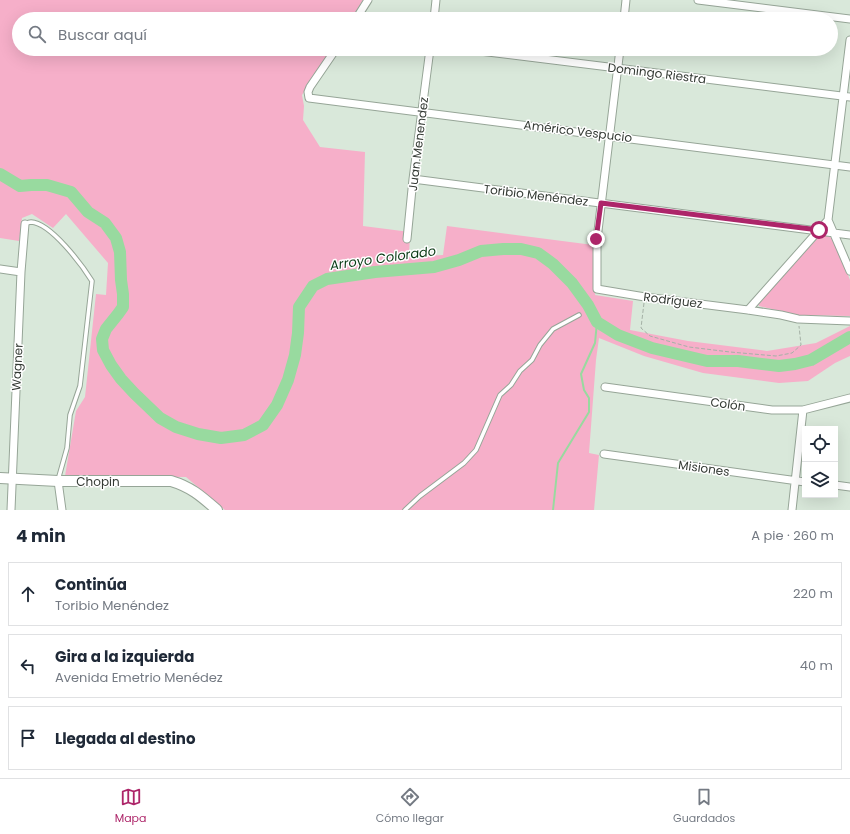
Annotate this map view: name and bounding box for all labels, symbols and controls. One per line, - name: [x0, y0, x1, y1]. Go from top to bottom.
- search box: [12, 12, 838, 56]
- icon: search: [26, 23, 48, 45]
- text: Buscar aquí: [58, 24, 147, 45]
- street label: Domingo Riestra: [607, 59, 707, 87]
- street label: Juan Menendez: [404, 96, 432, 192]
- street label: Américo Vespucio: [523, 116, 633, 146]
- street label: Toribio Menéndez: [483, 180, 589, 210]
- route start: [810, 221, 828, 239]
- route end: [587, 230, 605, 248]
- water label: Arroyo Colorado: [328, 241, 437, 275]
- street label: Rodríguez: [643, 288, 703, 312]
- street label: Wagner: [7, 342, 27, 391]
- street label: Colón: [709, 393, 747, 415]
- map controls: [802, 426, 838, 498]
- button: locate: [802, 426, 838, 462]
- street label: Misiones: [677, 456, 731, 480]
- button: layers: [802, 462, 838, 498]
- street label: Chopin: [76, 473, 120, 490]
- text: 4 min: [16, 524, 66, 548]
- text: A pie · 260 m: [751, 526, 834, 545]
- text: Continúa: [55, 574, 127, 595]
- icon: ahead: [17, 583, 39, 605]
- text: 220 m: [793, 584, 833, 603]
- text: Toribio Menéndez: [55, 596, 169, 615]
- text: Gira a la izquierda: [55, 646, 194, 667]
- icon: left: [17, 655, 39, 677]
- text: 40 m: [800, 656, 833, 675]
- text: Avenida Emetrio Menédez: [55, 668, 223, 687]
- icon: arrive: [17, 727, 39, 749]
- text: Llegada al destino: [55, 728, 196, 749]
- tab: Mapa: [115, 786, 146, 827]
- tab: Cómo llegar: [376, 786, 444, 827]
- tab: Guardados: [673, 786, 735, 827]

